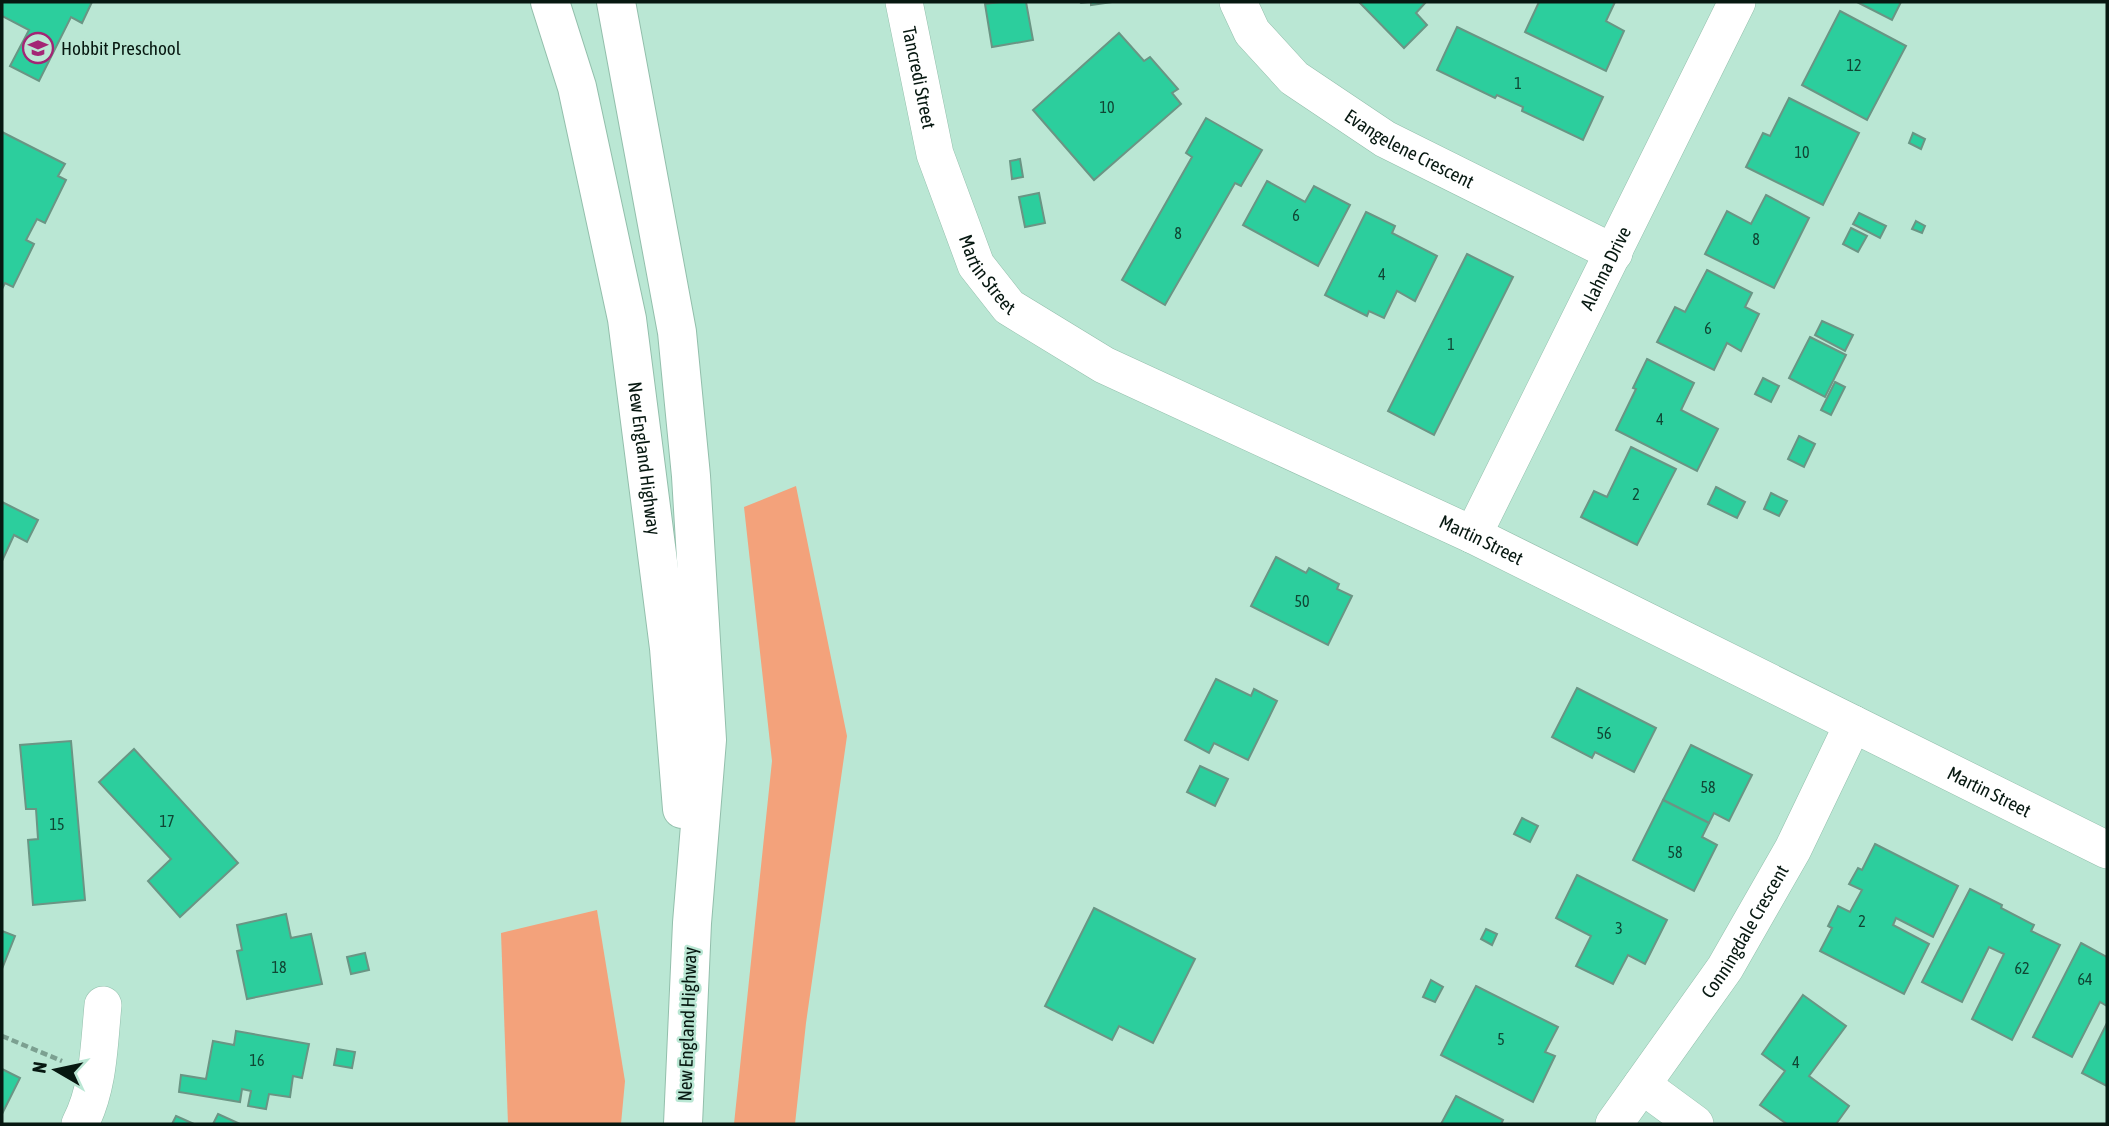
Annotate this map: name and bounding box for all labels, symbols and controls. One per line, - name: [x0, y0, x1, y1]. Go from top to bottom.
- street label: Tancredi Street: [898, 24, 941, 131]
- school or university icon: Hobbit Preschool: [21, 31, 55, 65]
- place label: Hobbit Preschool: [61, 37, 181, 59]
- house number: 12: [1846, 56, 1862, 74]
- house number: 1: [1514, 74, 1522, 92]
- house number: 10: [1099, 98, 1115, 116]
- street label: Evangelene Crescent: [1341, 104, 1478, 193]
- house number: 10: [1794, 143, 1810, 161]
- house number: 6: [1292, 206, 1300, 224]
- street label: Alahna Drive: [1575, 223, 1635, 313]
- house number: 8: [1174, 224, 1182, 242]
- house number: 8: [1752, 230, 1760, 248]
- street label: Martin Street: [955, 231, 1019, 319]
- house number: 4: [1378, 265, 1386, 283]
- house number: 6: [1704, 319, 1712, 337]
- house number: 1: [1447, 335, 1455, 353]
- street label: New England Highway: [624, 380, 666, 537]
- house number: 4: [1656, 410, 1664, 428]
- house number: 2: [1632, 485, 1640, 503]
- street label: Martin Street: [1436, 510, 1527, 569]
- house number: 50: [1294, 592, 1310, 610]
- house number: 56: [1596, 724, 1612, 742]
- street label: Martin Street: [1944, 762, 2035, 822]
- house number: 58: [1700, 778, 1716, 796]
- house number: 17: [159, 812, 175, 830]
- house number: 15: [49, 815, 65, 833]
- house number: 58: [1667, 843, 1683, 861]
- street label: Conningdale Crescent: [1696, 861, 1793, 1002]
- house number: 2: [1858, 912, 1866, 930]
- house number: 3: [1615, 919, 1623, 937]
- street label: New England Highway: [673, 946, 701, 1102]
- house number: 18: [271, 958, 287, 976]
- house number: 62: [2014, 959, 2030, 977]
- house number: 64: [2077, 970, 2093, 988]
- house number: 5: [1497, 1030, 1505, 1048]
- north arrow: [21, 1035, 91, 1105]
- house number: 16: [249, 1051, 265, 1069]
- house number: 4: [1792, 1053, 1800, 1071]
- text: N: [27, 1060, 51, 1075]

